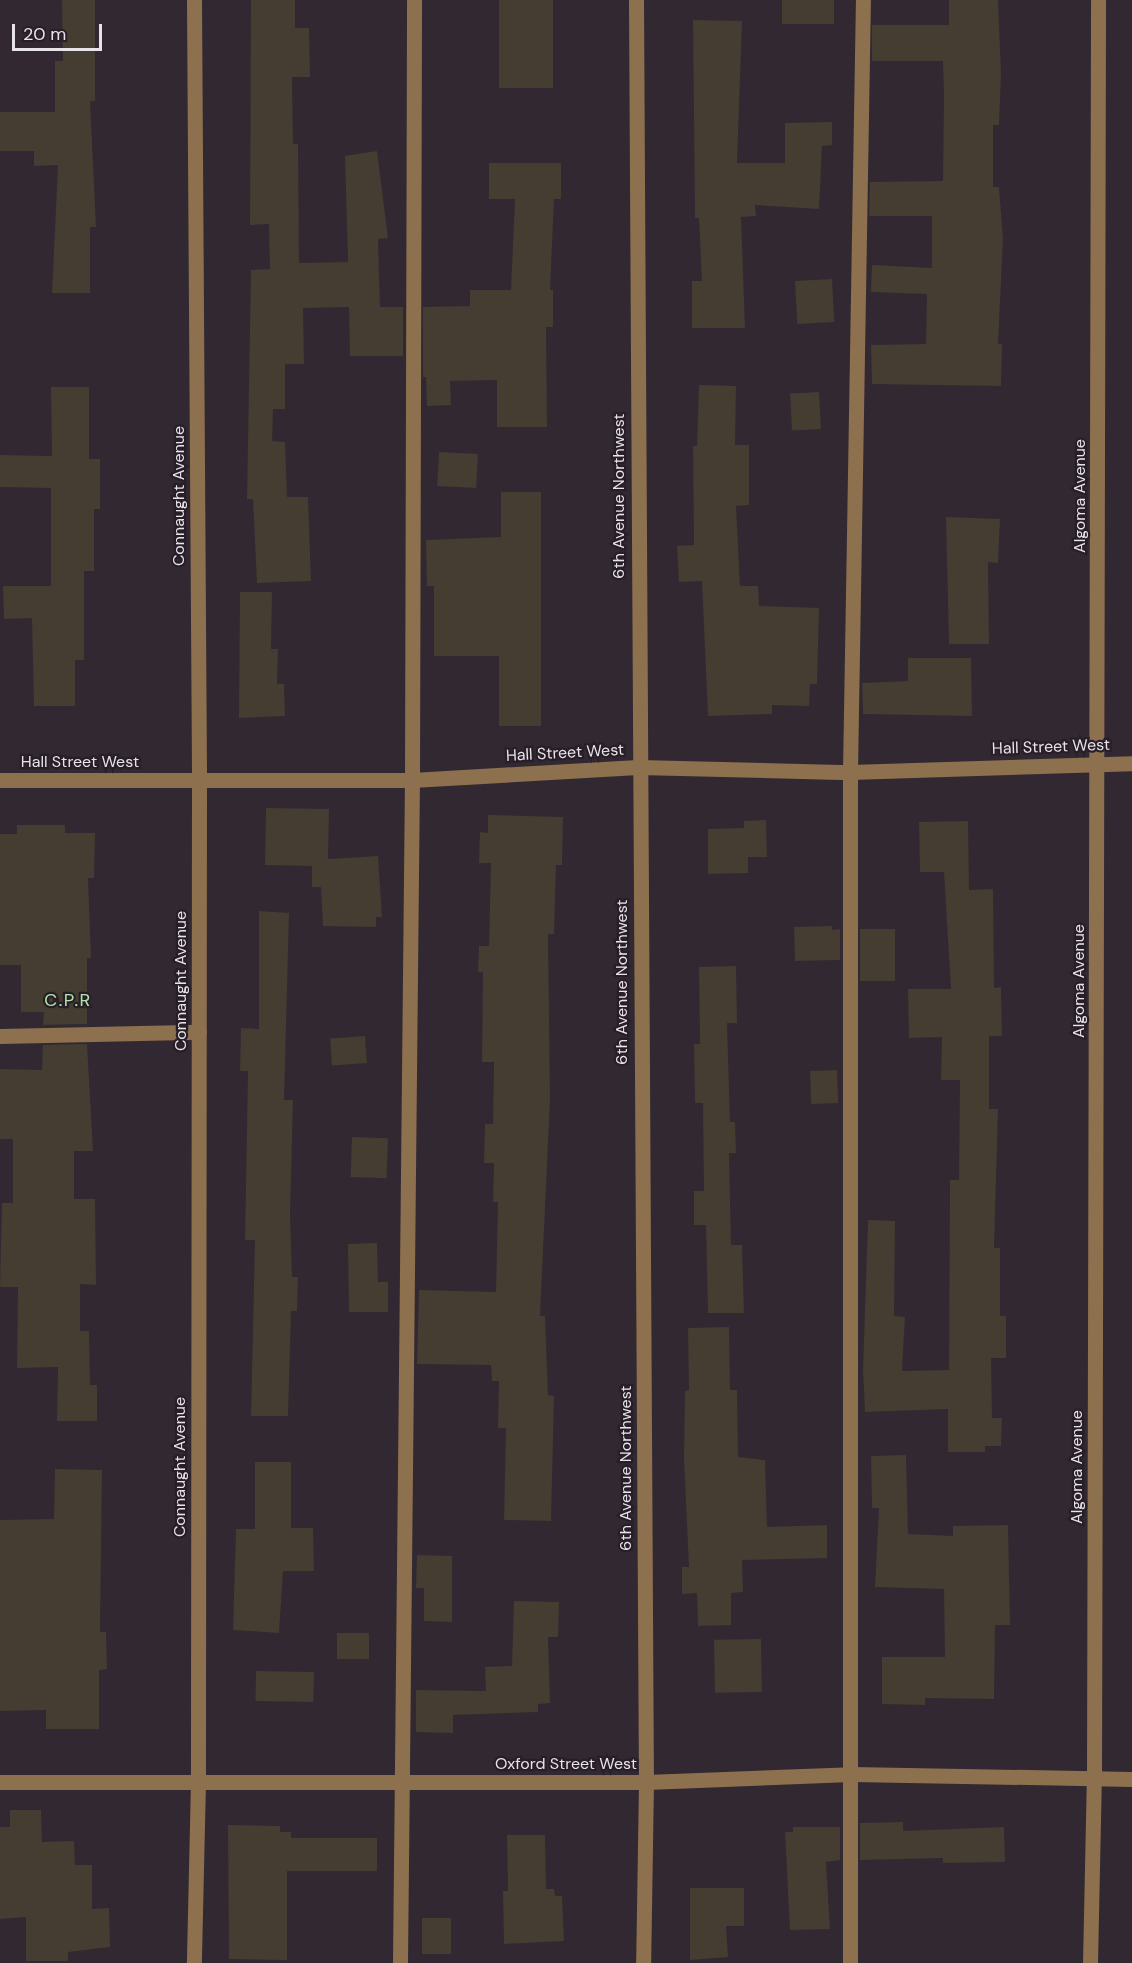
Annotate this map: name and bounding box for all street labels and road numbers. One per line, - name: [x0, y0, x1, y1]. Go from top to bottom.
- street label: 6th Avenue Northwest: [609, 413, 629, 579]
- street label: Connaught Avenue: [169, 426, 189, 566]
- street label: Algoma Avenue: [1070, 439, 1090, 553]
- street label: Hall Street West: [992, 735, 1110, 759]
- street label: Hall Street West: [505, 740, 625, 766]
- street label: Hall Street West: [21, 752, 139, 772]
- street label: 6th Avenue Northwest: [612, 899, 632, 1065]
- street label: Connaught Avenue: [171, 911, 191, 1051]
- street label: Algoma Avenue: [1069, 924, 1089, 1038]
- street label: 6th Avenue Northwest: [616, 1385, 636, 1551]
- street label: Connaught Avenue: [170, 1397, 190, 1537]
- street label: Algoma Avenue: [1067, 1410, 1087, 1524]
- street label: Oxford Street West: [495, 1754, 637, 1774]

